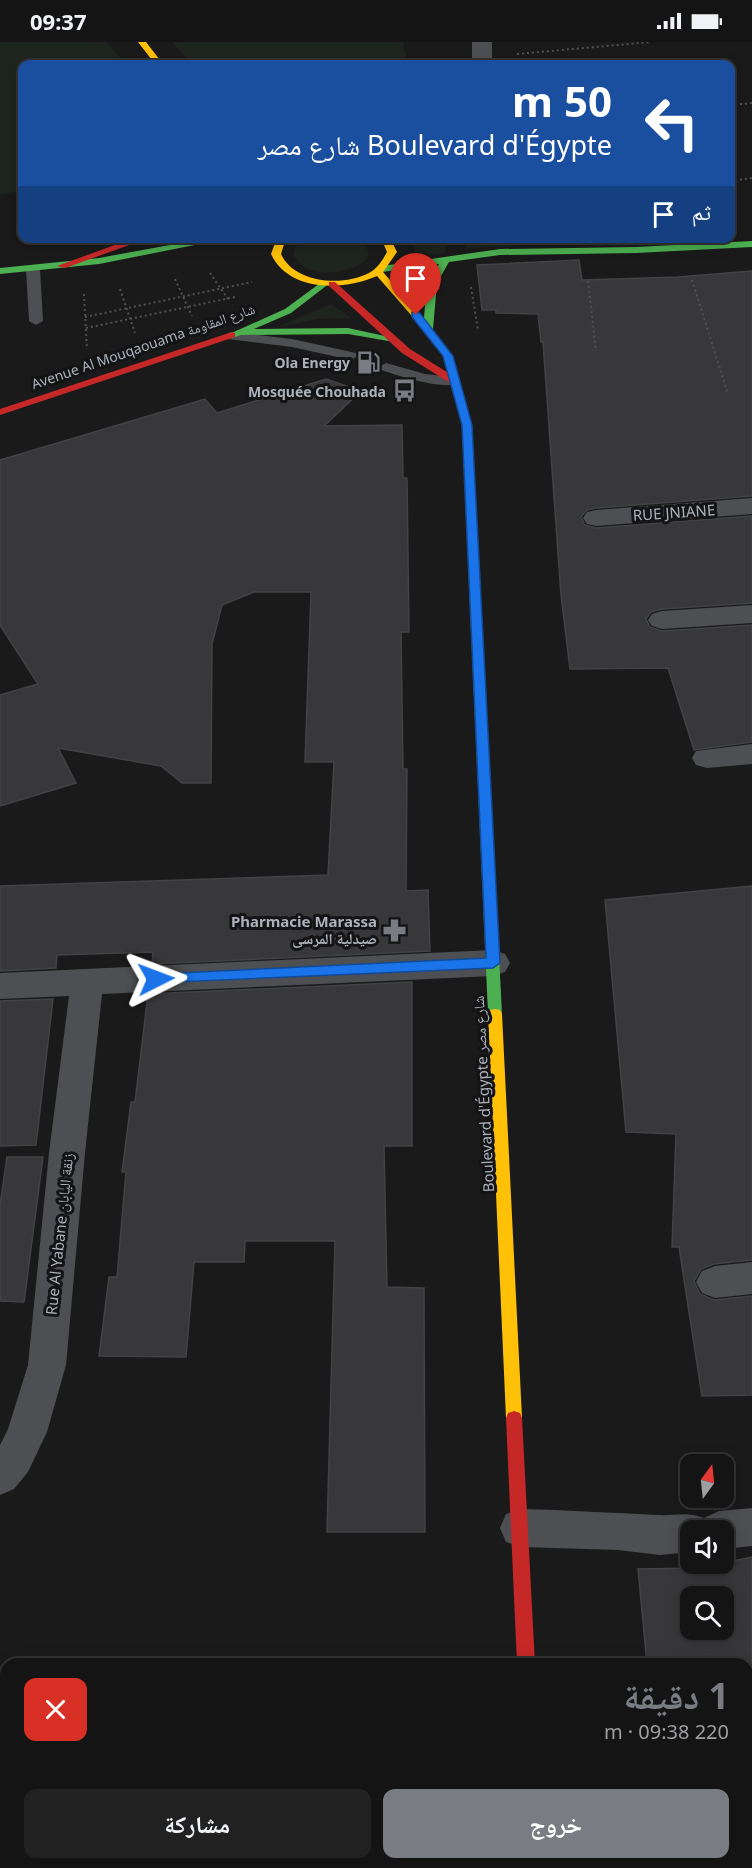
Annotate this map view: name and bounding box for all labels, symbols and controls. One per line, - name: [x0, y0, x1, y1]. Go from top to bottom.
- text: 09:37: [30, 6, 87, 36]
- text: 50 m: [512, 72, 612, 129]
- icon: left: [633, 84, 711, 162]
- text: Boulevard d'Égypte شارع مصر: [257, 126, 612, 163]
- text: ثم: [692, 196, 711, 226]
- icon: arrive: [647, 198, 680, 231]
- pin: [390, 253, 441, 315]
- icon: arrive: [399, 262, 432, 295]
- street label: Avenue Al Mouqaouama شارع المقاومة: [29, 299, 258, 394]
- fuel station icon: Ola Energy: [355, 349, 381, 375]
- place label: Ola Energy: [274, 353, 350, 372]
- bus stop icon: Mosquée Chouhada: [391, 378, 417, 404]
- place label: Mosquée Chouhada: [248, 382, 386, 401]
- street label: RUE JNIANE: [632, 499, 716, 525]
- place label: Pharmacie Marassa صيدلية المرسى: [231, 911, 377, 948]
- pharmacy icon: Pharmacie Marassa صيدلية المرسى: [382, 917, 408, 943]
- position arrow: [124, 947, 188, 1011]
- street label: Boulevard d'Égypte شارع مصر: [468, 995, 499, 1193]
- street label: Rue Al Yabane زنقة اليابان: [41, 1152, 78, 1316]
- north arrow: [680, 1454, 734, 1508]
- map controls: [680, 1454, 734, 1640]
- button: sound: [680, 1520, 734, 1574]
- button: search: [680, 1586, 734, 1640]
- text: 1 دقيقة: [623, 1671, 729, 1720]
- button: close: [24, 1678, 87, 1741]
- text: 220 m · 09:38: [604, 1718, 729, 1745]
- button: مشاركة: [24, 1789, 371, 1858]
- button: خروج: [383, 1789, 729, 1858]

